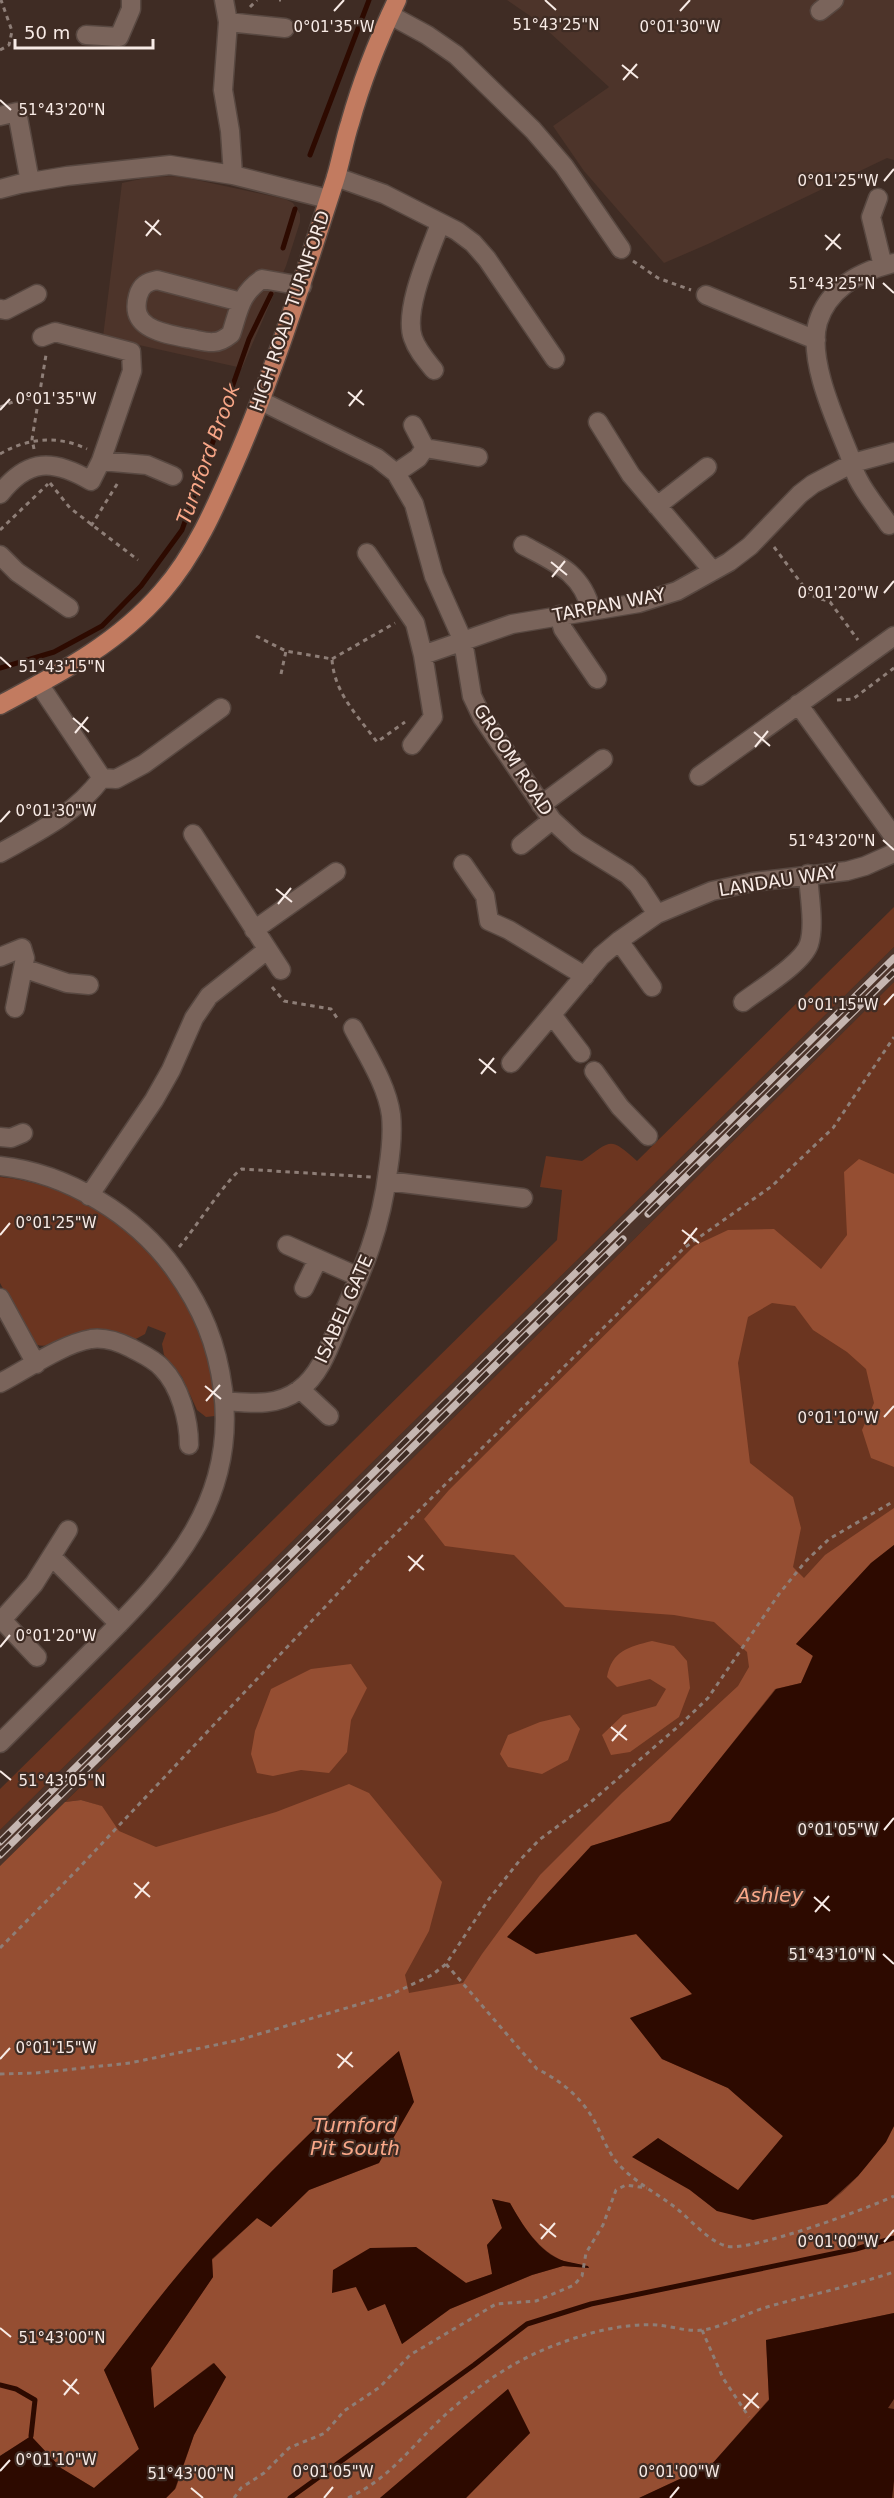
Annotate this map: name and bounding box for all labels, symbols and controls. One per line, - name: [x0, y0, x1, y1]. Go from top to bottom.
- scale bar: [15, 12, 153, 50]
- text: 51°43'25"N: [512, 16, 600, 34]
- text: 0°01'35"W: [293, 18, 375, 36]
- text: 0°01'30"W: [639, 18, 721, 36]
- text: 50 m: [24, 22, 70, 43]
- text: 51°43'20"N: [18, 101, 106, 119]
- text: 0°01'25"W: [797, 172, 879, 190]
- street label: HIGH ROAD TURNFORD: [245, 208, 334, 414]
- text: 51°43'25"N: [788, 275, 876, 293]
- water label: Turnford Brook: [171, 379, 245, 528]
- text: 0°01'35"W: [15, 390, 97, 408]
- street label: TARPAN WAY: [550, 583, 668, 626]
- text: 0°01'20"W: [797, 584, 879, 602]
- text: 51°43'15"N: [18, 658, 106, 676]
- street label: GROOM ROAD: [470, 700, 557, 819]
- text: 0°01'30"W: [15, 802, 97, 820]
- text: 51°43'20"N: [788, 832, 876, 850]
- street label: LANDAU WAY: [717, 861, 840, 900]
- text: 0°01'15"W: [797, 996, 879, 1014]
- text: 0°01'25"W: [15, 1214, 97, 1232]
- street label: ISABEL GATE: [310, 1251, 377, 1366]
- text: 0°01'10"W: [797, 1409, 879, 1427]
- text: 0°01'20"W: [15, 1627, 97, 1645]
- text: 51°43'05"N: [18, 1772, 106, 1790]
- text: 0°01'05"W: [797, 1821, 879, 1839]
- water label: Ashley: [735, 1883, 804, 1907]
- text: 51°43'10"N: [788, 1946, 876, 1964]
- text: 0°01'15"W: [15, 2039, 97, 2057]
- water label: Turnford Pit South: [310, 2113, 400, 2160]
- text: 0°01'00"W: [797, 2233, 879, 2251]
- text: 51°43'00"N: [18, 2329, 106, 2347]
- text: 0°01'10"W: [15, 2451, 97, 2469]
- text: 0°01'05"W: [292, 2463, 374, 2481]
- text: 0°01'00"W: [638, 2463, 720, 2481]
- text: 51°43'00"N: [147, 2465, 235, 2483]

